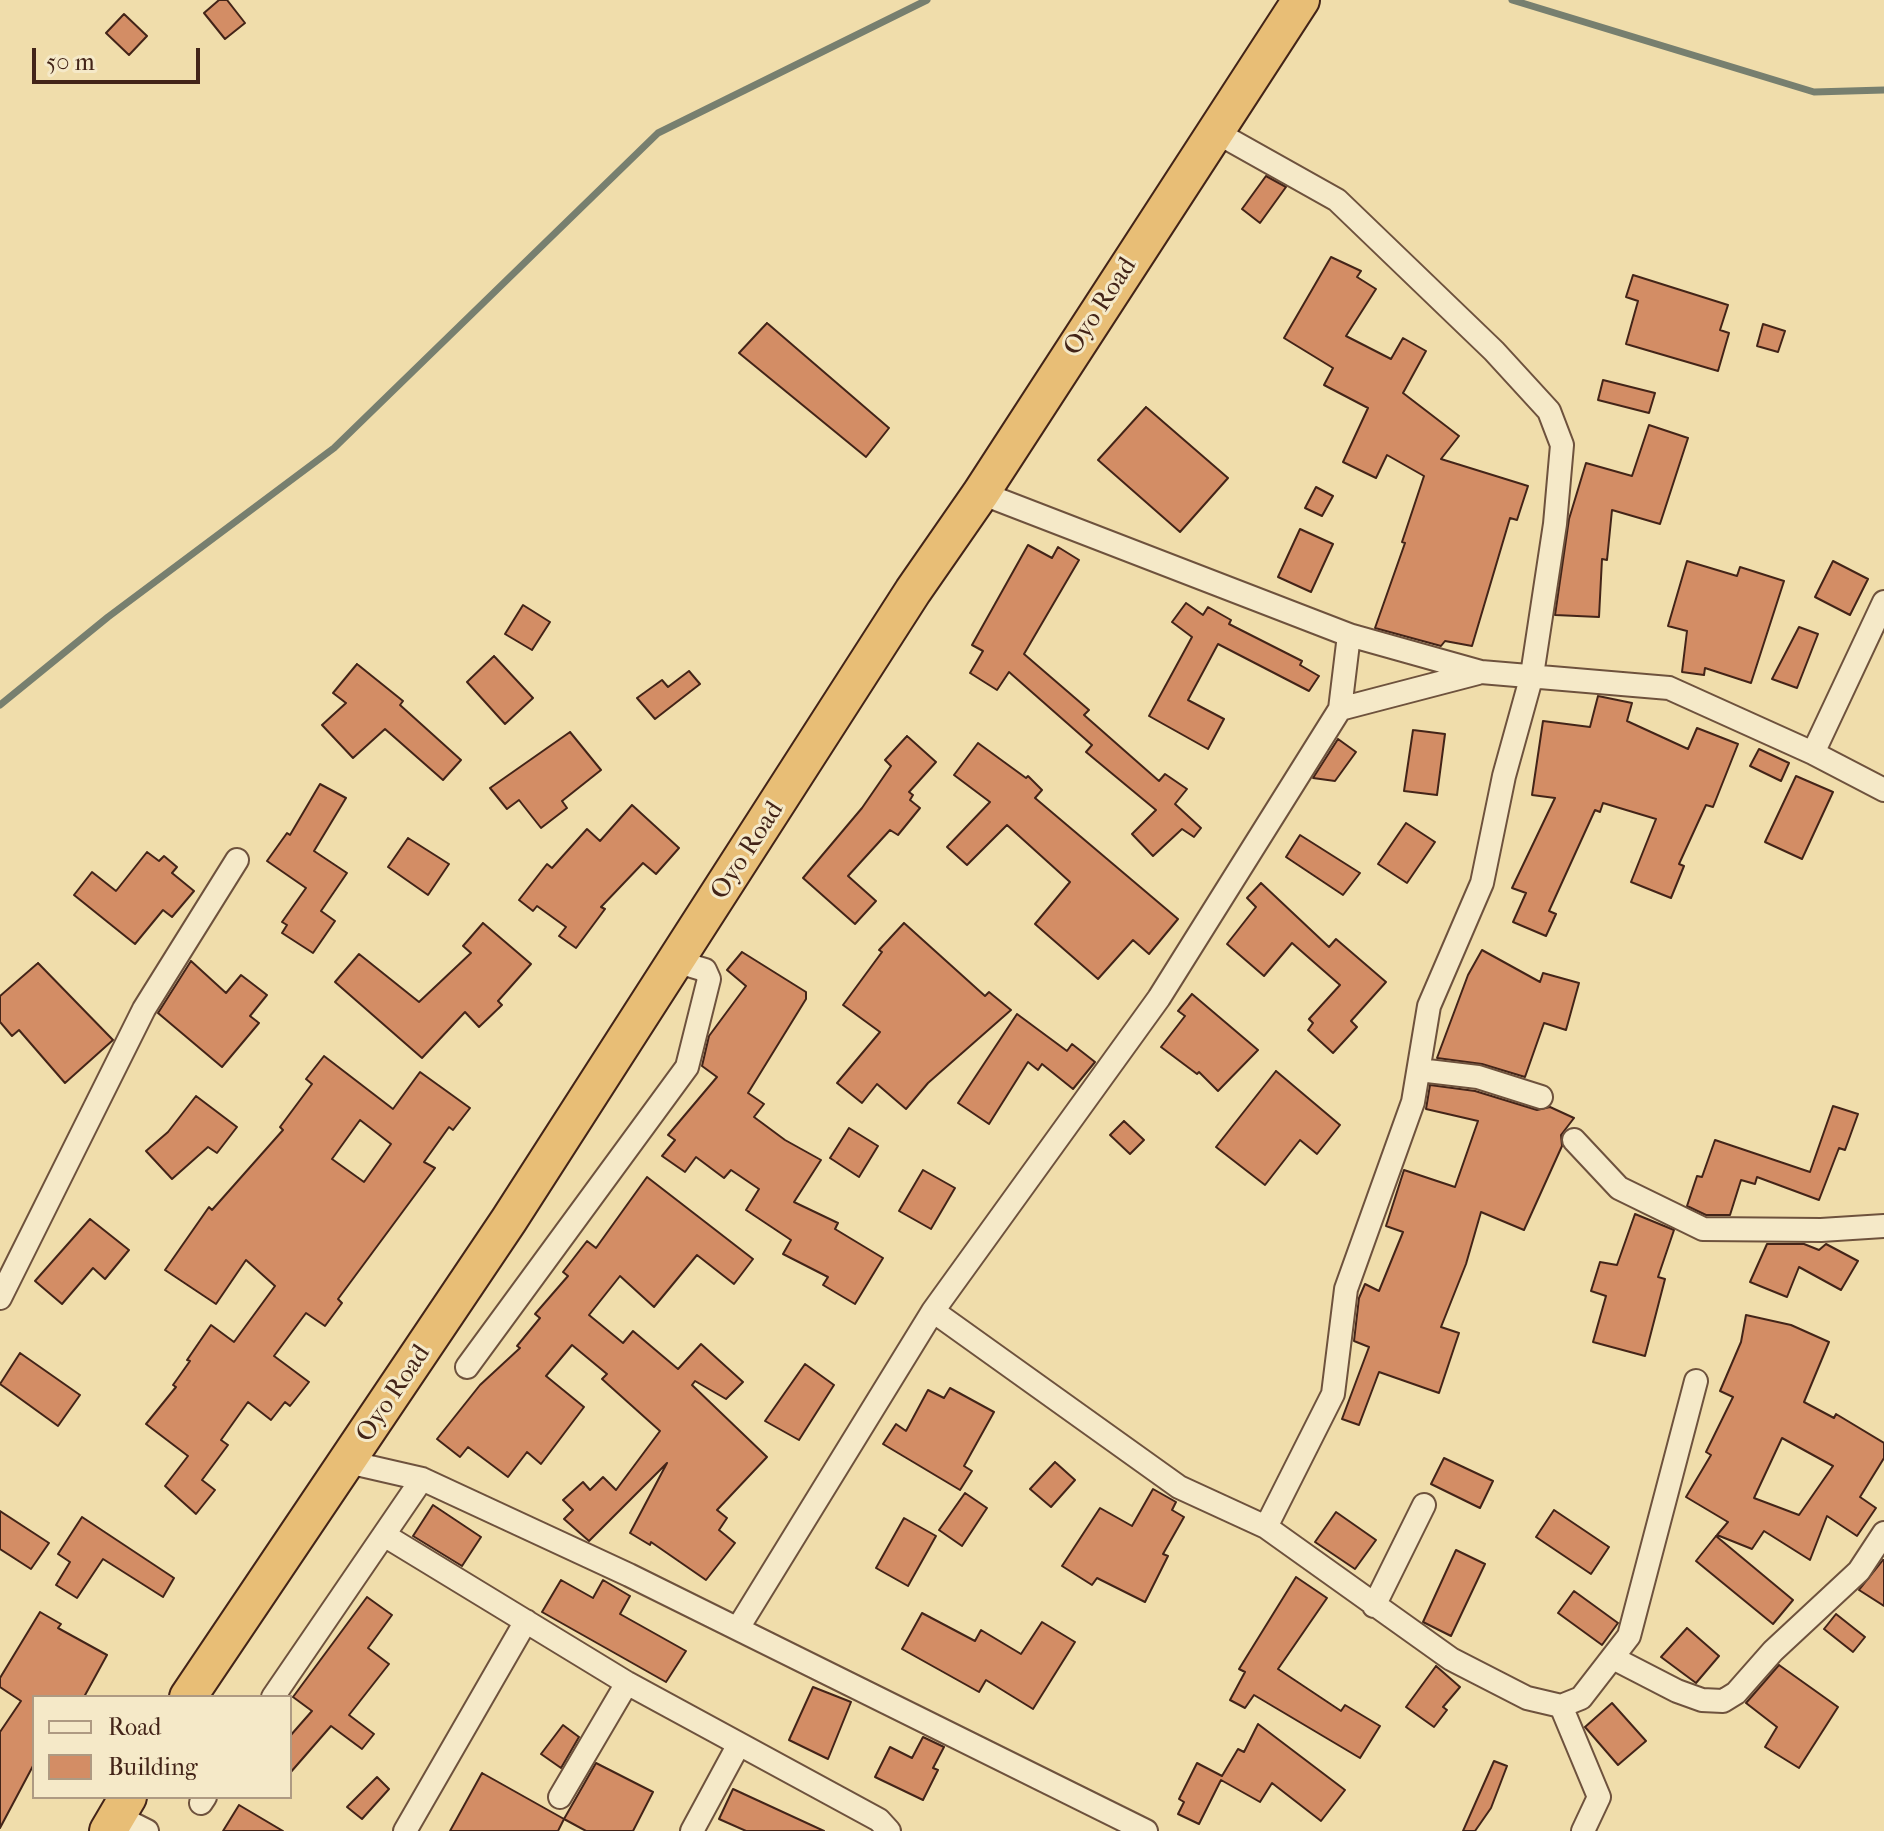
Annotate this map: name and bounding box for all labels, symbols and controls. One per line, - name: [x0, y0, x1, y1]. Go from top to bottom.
- scale bar: [36, 32, 204, 82]
- text: 50 m: [46, 48, 95, 76]
- street label: Oyo Road: [1058, 252, 1144, 362]
- street label: Oyo Road: [705, 796, 791, 906]
- street label: Oyo Road: [350, 1339, 438, 1449]
- legend: [32, 1695, 292, 1799]
- text: Road: [108, 1713, 161, 1741]
- text: Building: [108, 1753, 198, 1781]

